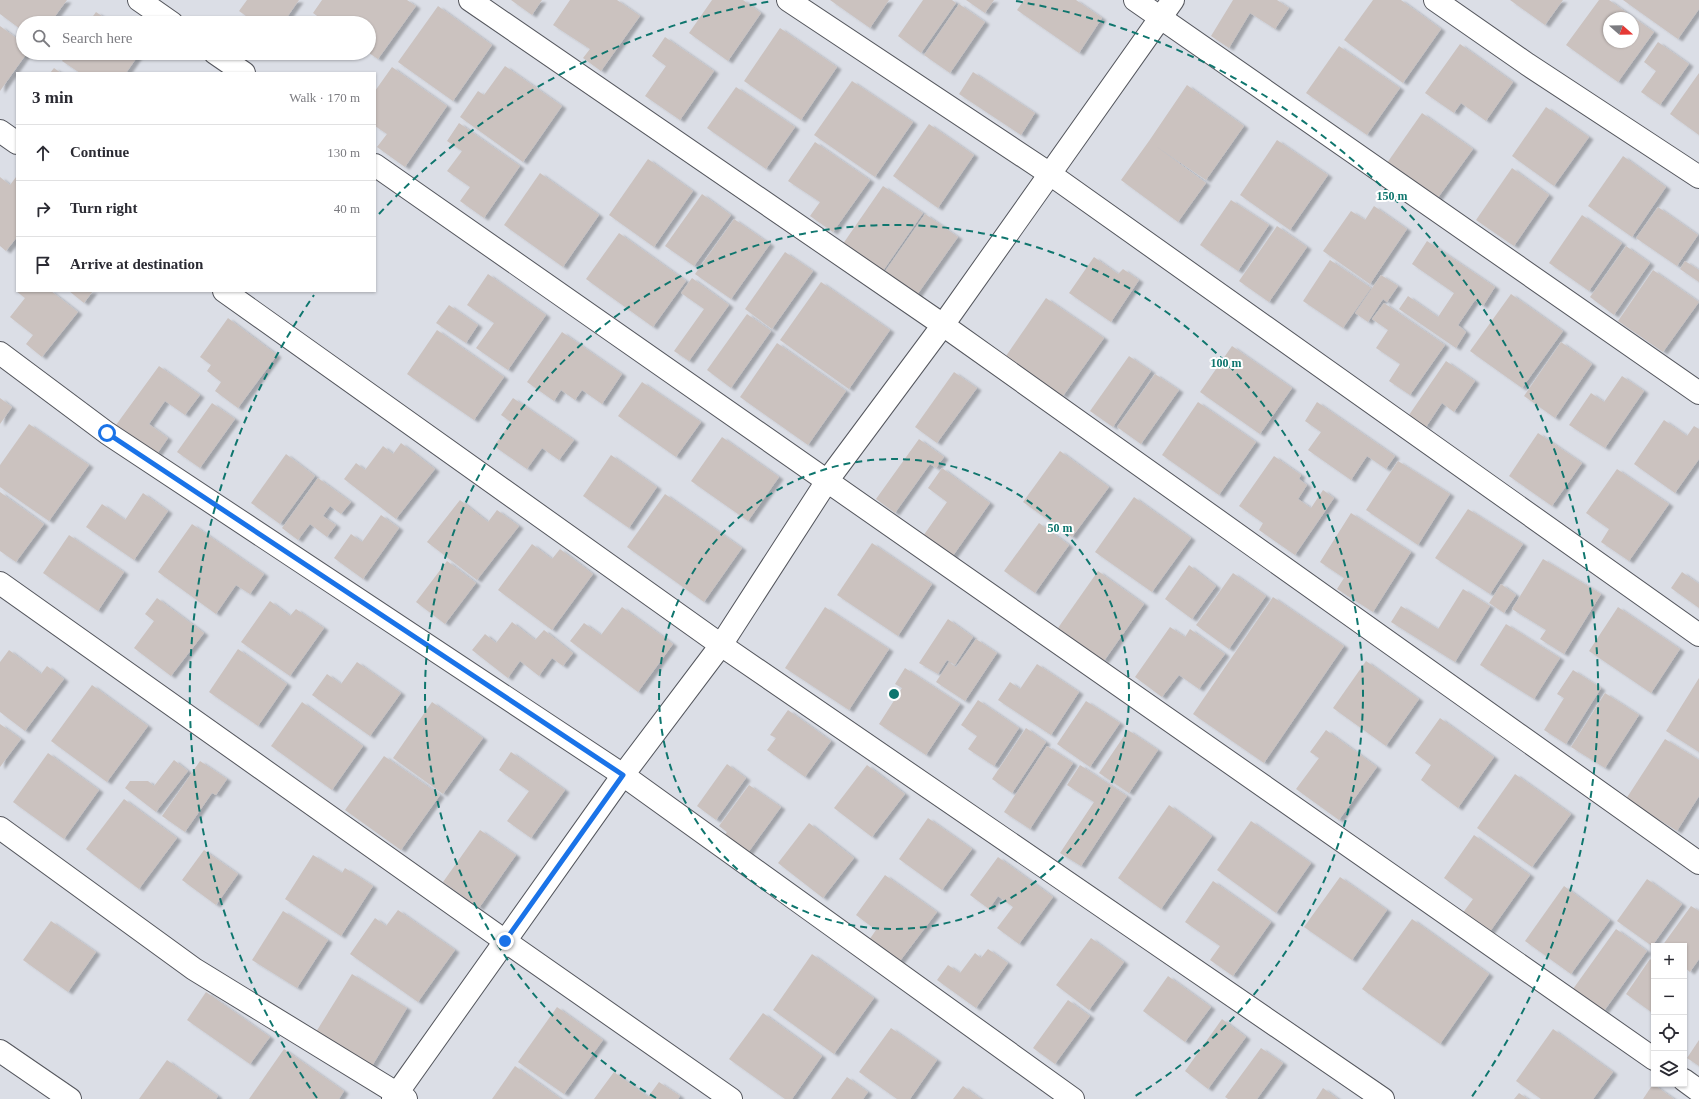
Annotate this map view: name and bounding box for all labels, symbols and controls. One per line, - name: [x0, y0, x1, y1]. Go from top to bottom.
- north arrow: [1603, 12, 1639, 48]
- search box: [16, 16, 376, 60]
- icon: search: [30, 27, 52, 49]
- text: Search here: [62, 30, 132, 46]
- text: 3 min: [32, 88, 73, 107]
- text: Walk · 170 m: [289, 90, 360, 105]
- icon: ahead: [32, 142, 54, 164]
- text: Continue: [70, 144, 129, 160]
- text: 130 m: [327, 145, 360, 160]
- text: 150 m: [1377, 189, 1408, 203]
- icon: right: [32, 198, 54, 220]
- text: Turn right: [70, 200, 137, 216]
- text: 40 m: [334, 201, 360, 216]
- icon: arrive: [32, 254, 54, 276]
- text: Arrive at destination: [70, 256, 203, 272]
- text: 100 m: [1211, 356, 1242, 370]
- route start: [98, 424, 116, 442]
- text: 50 m: [1048, 521, 1073, 535]
- centre of rings: [887, 687, 901, 701]
- route end: [496, 932, 514, 950]
- map controls: [1651, 943, 1687, 1087]
- button: +: [1651, 943, 1687, 979]
- button: −: [1651, 979, 1687, 1015]
- button: locate: [1651, 1015, 1687, 1051]
- button: layers: [1651, 1051, 1687, 1087]

